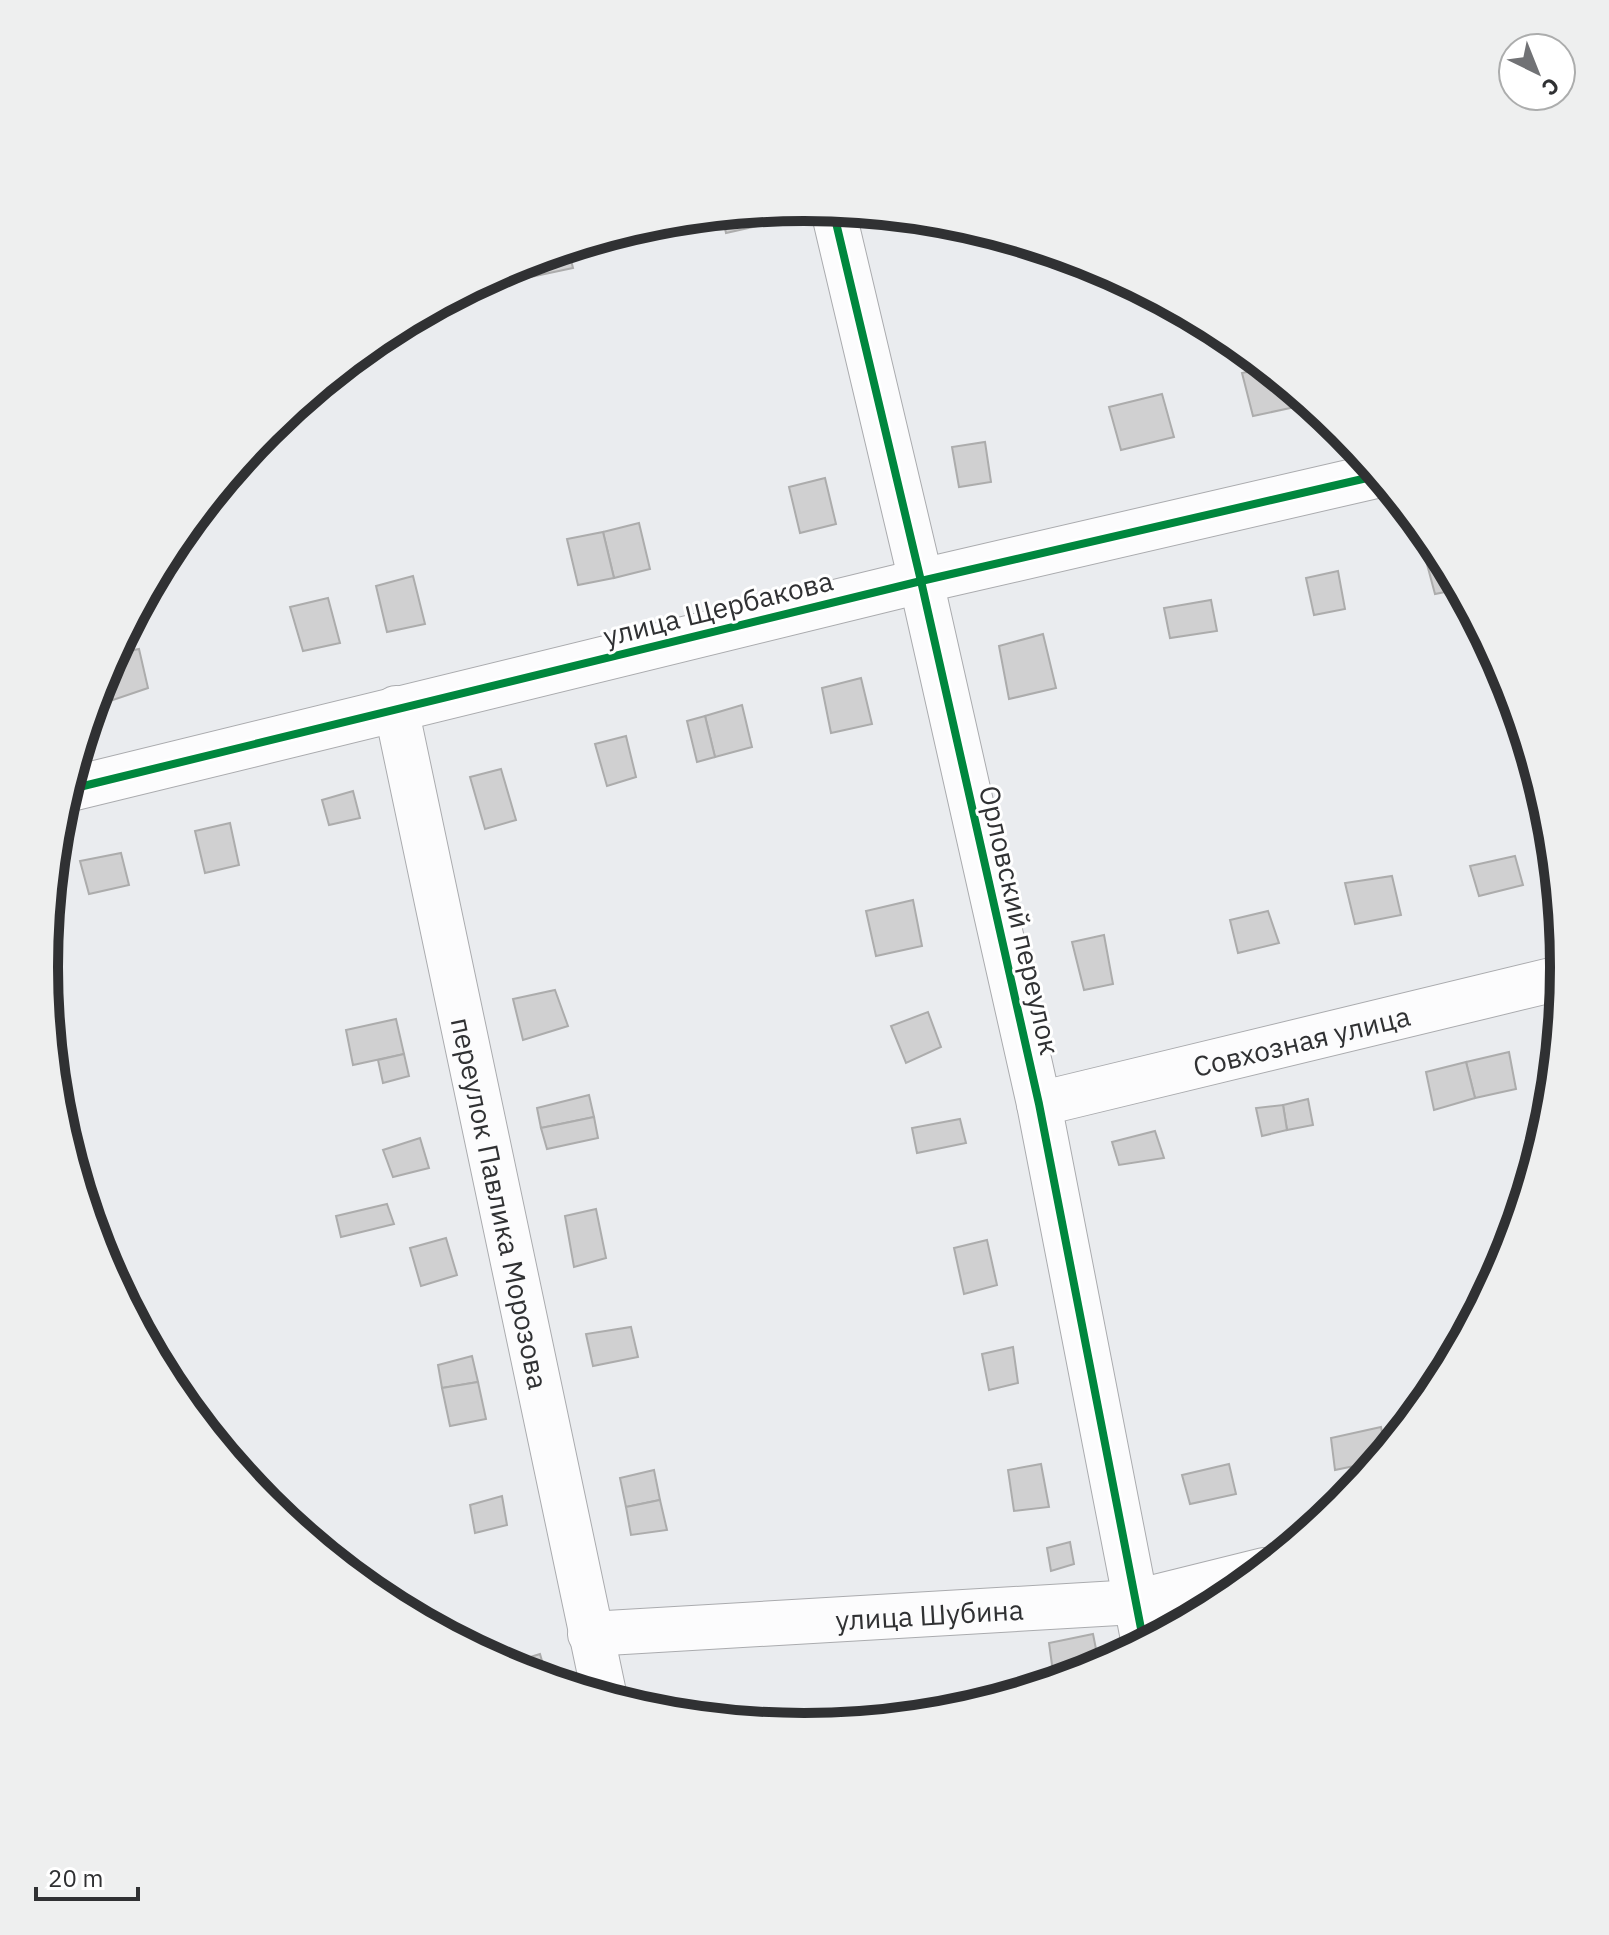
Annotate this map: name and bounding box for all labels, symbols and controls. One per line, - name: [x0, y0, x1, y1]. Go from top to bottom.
- north arrow: [1497, 32, 1577, 112]
- text: С: [1536, 72, 1566, 102]
- street label: улица Щербакова: [599, 562, 837, 654]
- street label: Орловский переулок: [971, 782, 1069, 1058]
- street label: Совхозная улица: [1189, 996, 1414, 1085]
- street label: переулок Павлика Морозова: [443, 1014, 558, 1392]
- street label: улица Шубина: [834, 1590, 1025, 1638]
- scale bar: [36, 1851, 138, 1901]
- text: 20 m: [48, 1862, 103, 1894]

